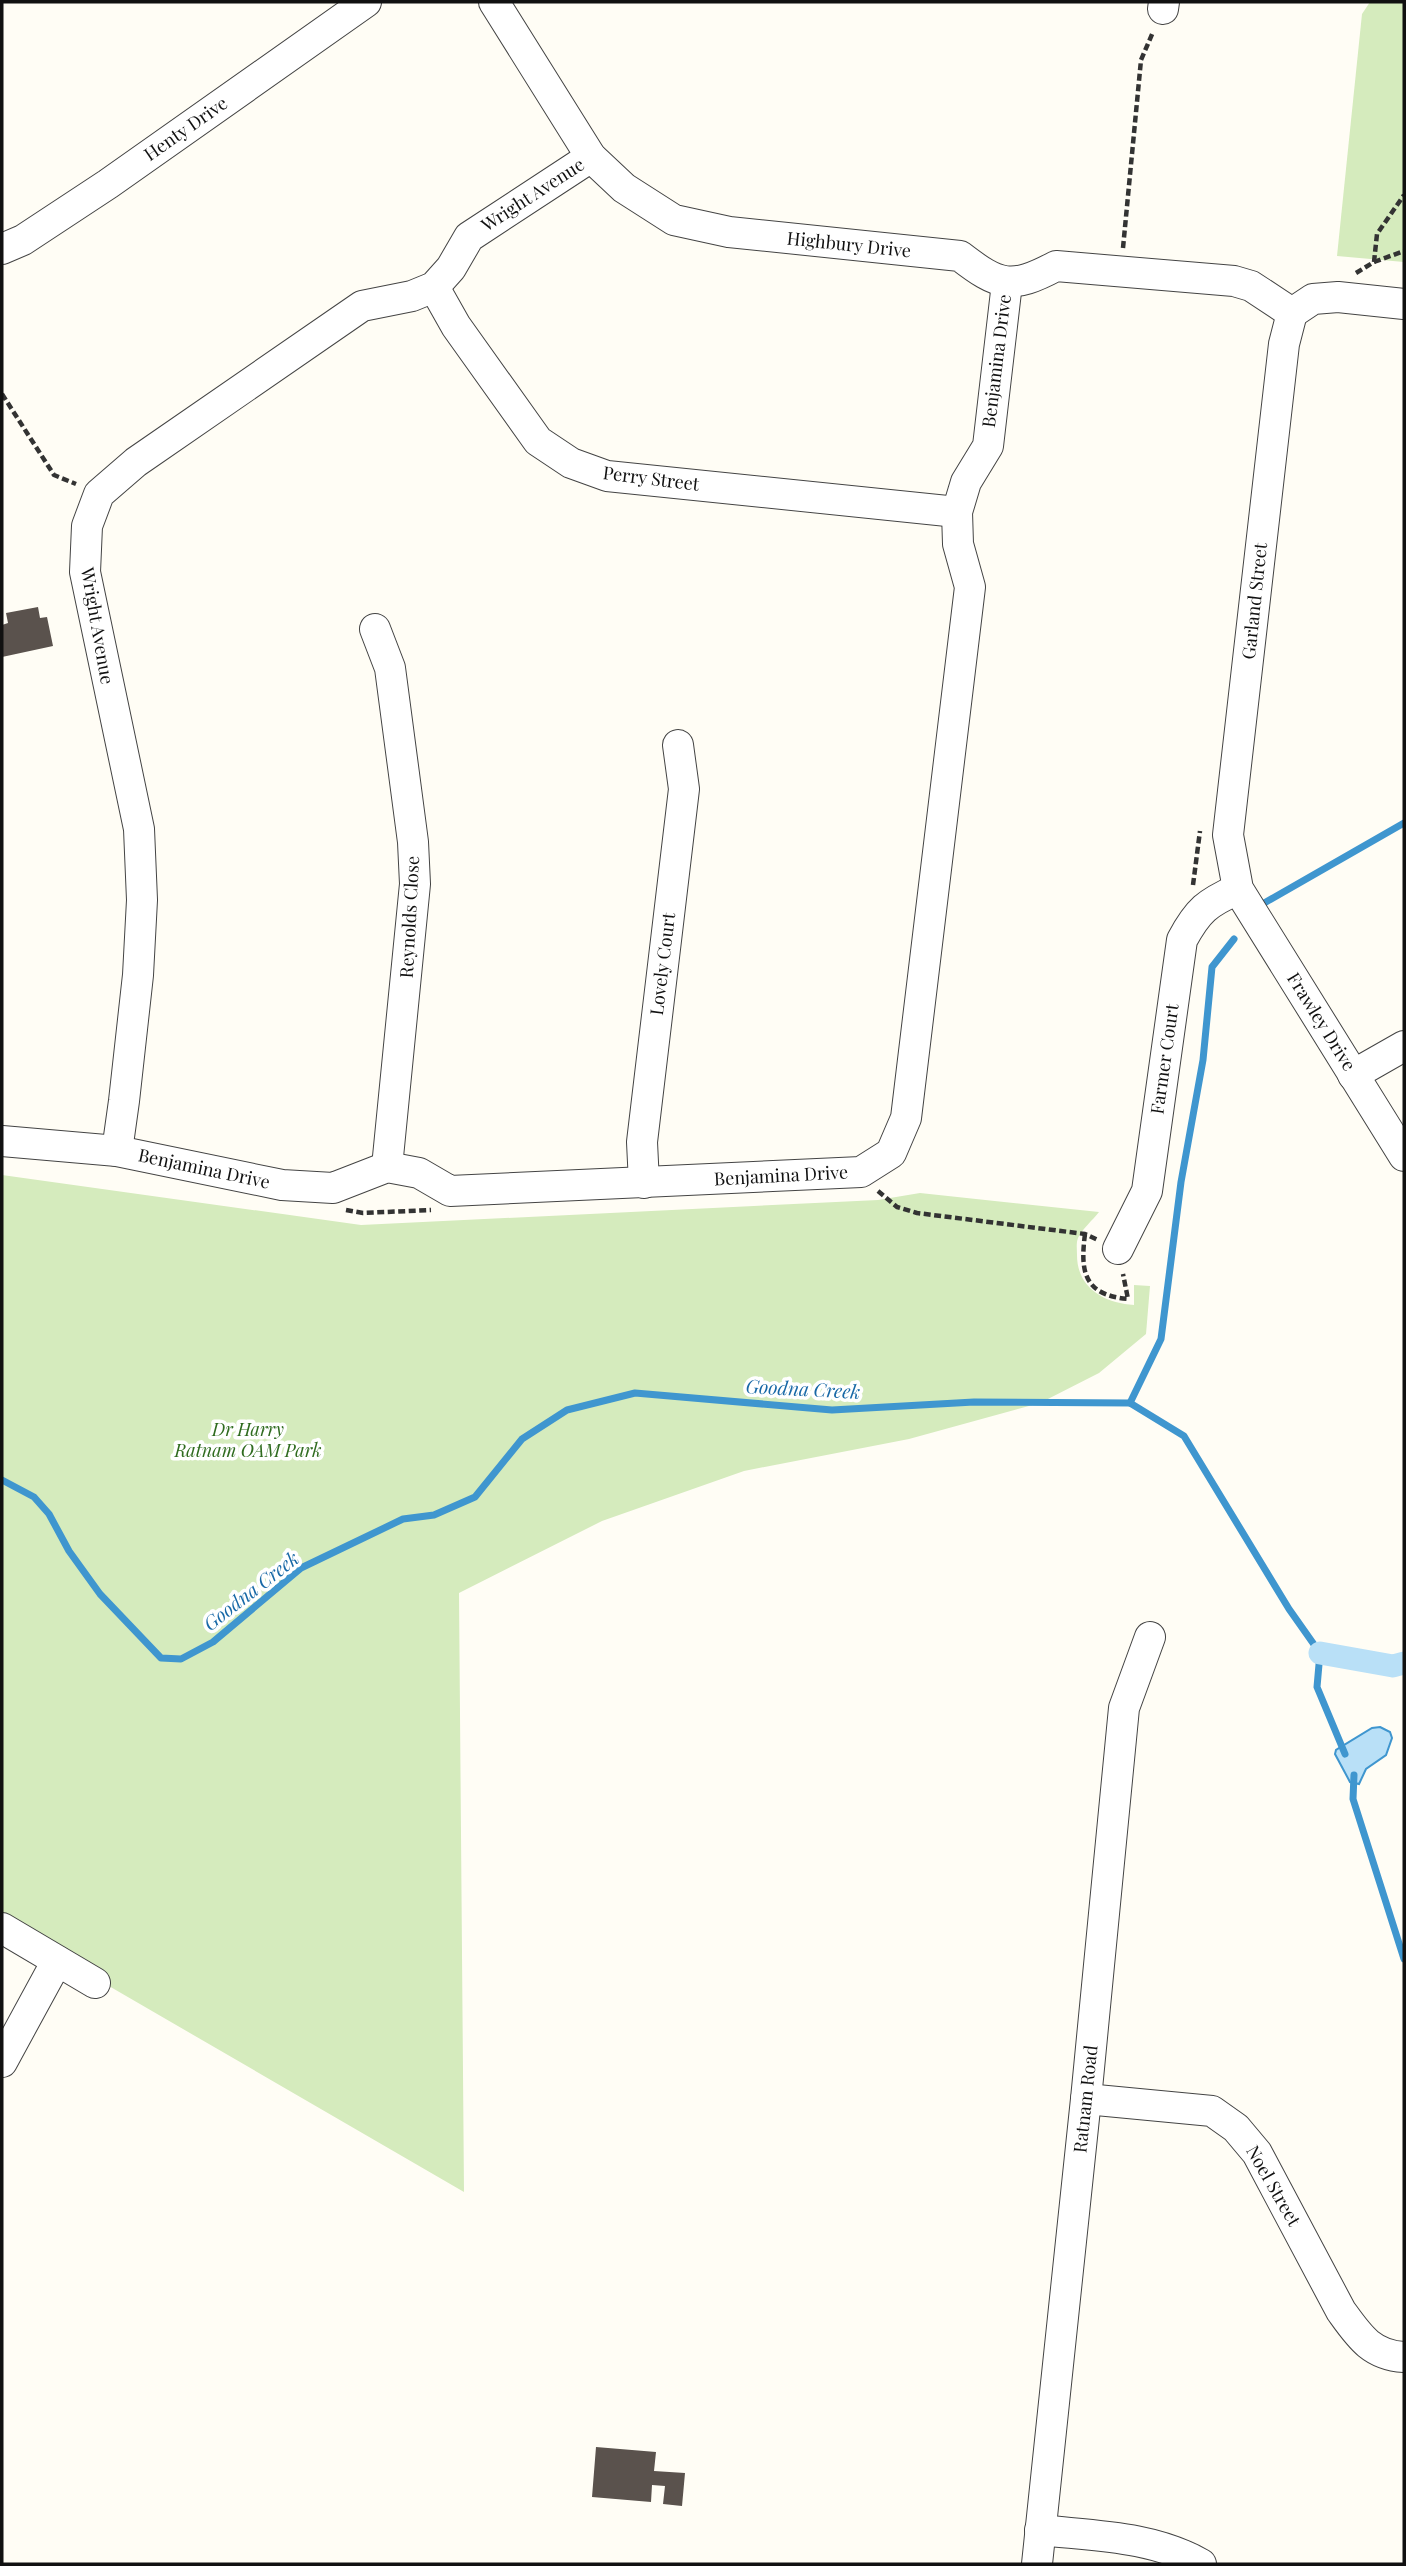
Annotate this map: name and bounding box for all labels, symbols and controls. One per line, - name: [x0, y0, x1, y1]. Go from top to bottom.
- street label: Henty Drive: [139, 91, 232, 166]
- street label: Wright Avenue: [476, 152, 589, 237]
- street label: Highbury Drive: [786, 226, 912, 262]
- street label: Benjamina Drive: [976, 293, 1016, 429]
- street label: Perry Street: [602, 460, 701, 496]
- street label: Garland Street: [1236, 541, 1272, 660]
- street label: Wright Avenue: [76, 565, 120, 686]
- street label: Reynolds Close: [394, 855, 424, 979]
- street label: Lovely Court: [644, 910, 680, 1017]
- street label: Frawley Drive: [1282, 968, 1362, 1075]
- street label: Farmer Court: [1144, 1001, 1184, 1116]
- street label: Benjamina Drive: [136, 1142, 272, 1194]
- street label: Benjamina Drive: [713, 1160, 849, 1190]
- water label: Goodna Creek: [745, 1372, 861, 1404]
- park label: Dr Harry Ratnam OAM Park: [173, 1417, 322, 1462]
- water label: Goodna Creek: [197, 1545, 304, 1636]
- street label: Ratnam Road: [1067, 2043, 1103, 2154]
- street label: Noel Street: [1241, 2141, 1307, 2231]

